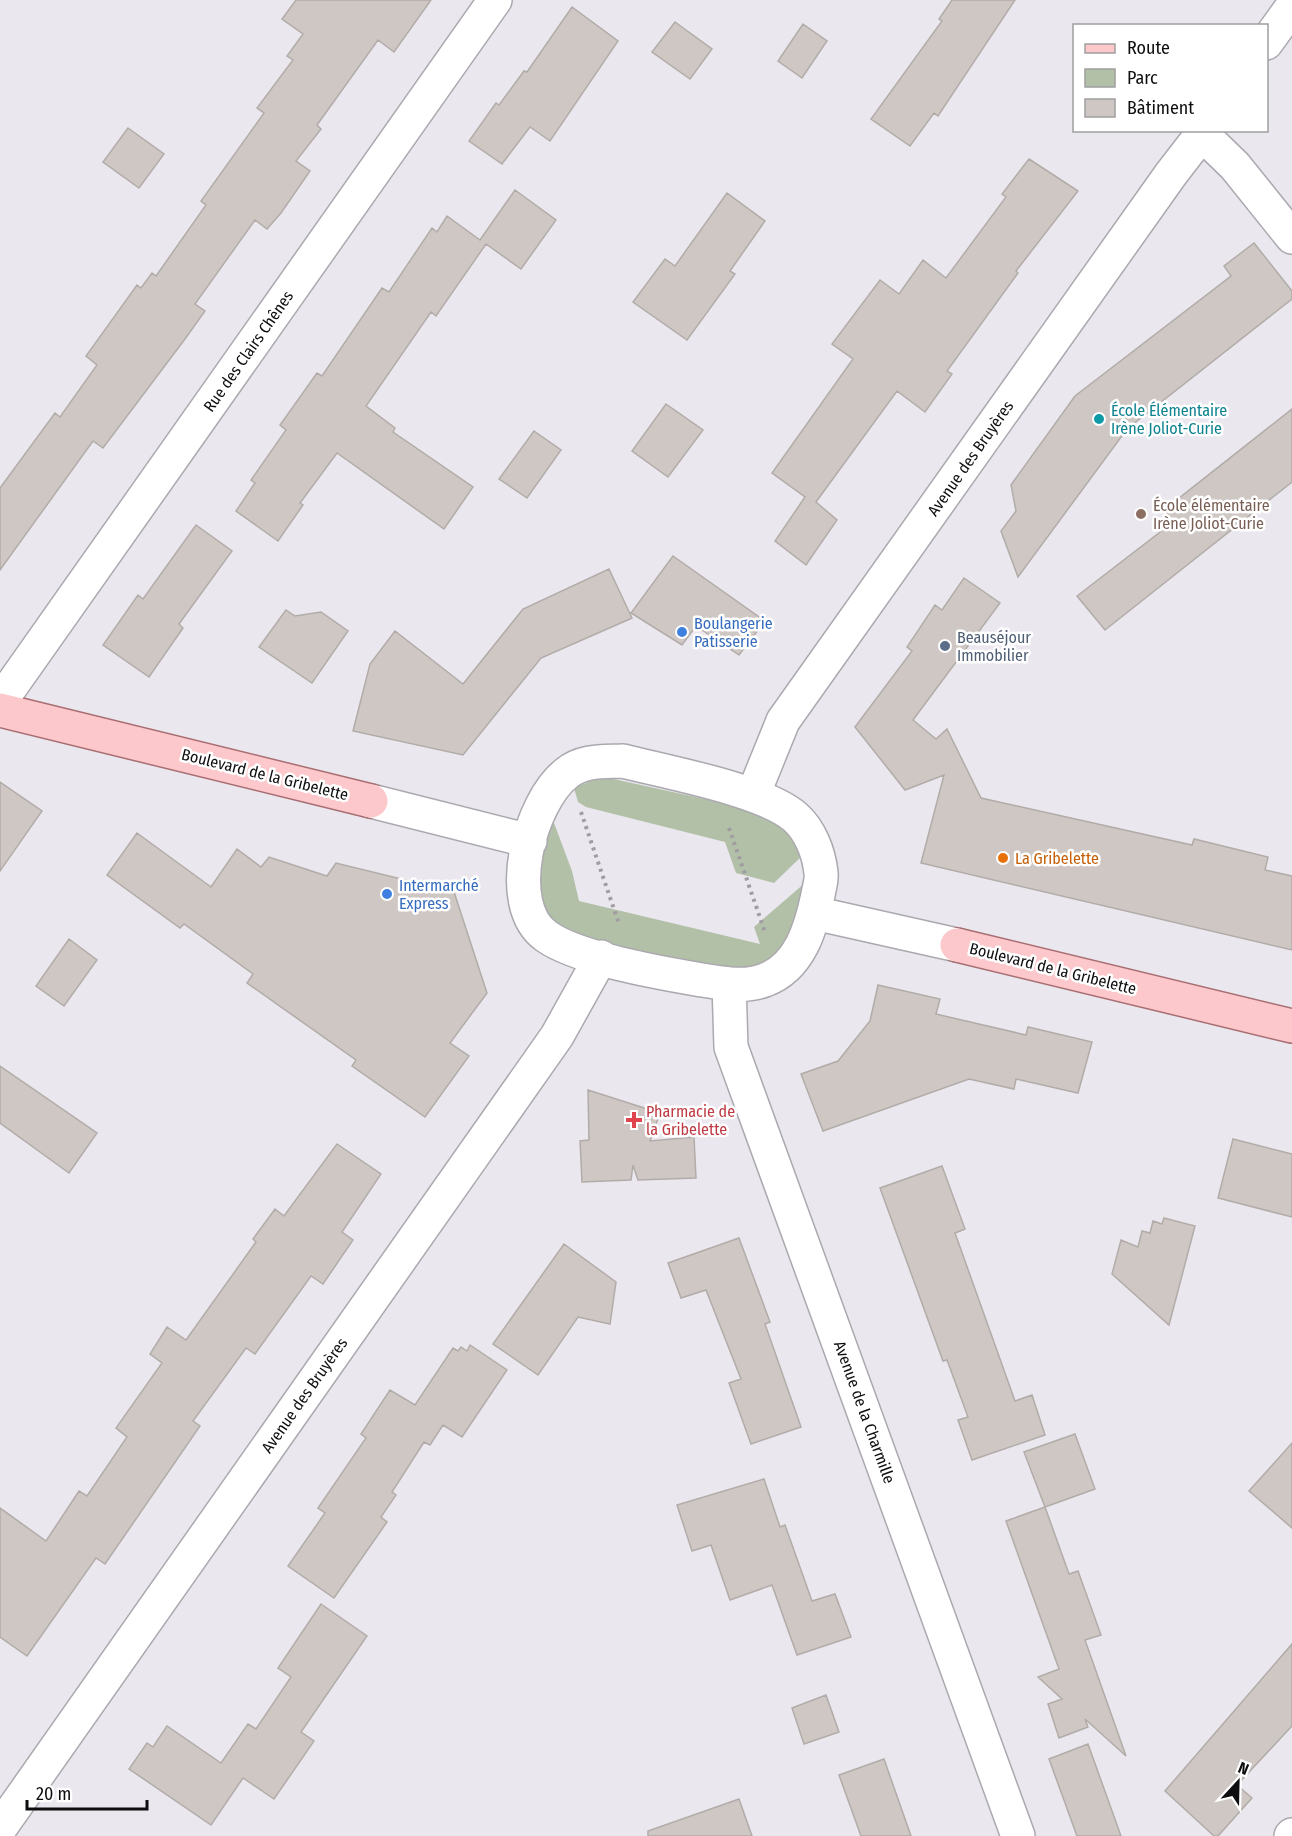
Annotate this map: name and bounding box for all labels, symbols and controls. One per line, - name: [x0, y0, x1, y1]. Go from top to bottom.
- legend: [1073, 24, 1268, 132]
- text: Route: [1127, 37, 1170, 59]
- text: Parc: [1127, 67, 1158, 89]
- text: Bâtiment: [1127, 97, 1194, 119]
- street label: Rue des Clairs Chênes: [200, 287, 297, 415]
- street label: Avenue des Bruyères: [923, 397, 1017, 520]
- place label: École Élémentaire Irène Joliot-Curie: [1111, 401, 1227, 438]
- marker: École Élémentaire Irène Joliot-Curie: [1092, 412, 1106, 426]
- place label: École élémentaire Irène Joliot-Curie: [1153, 496, 1270, 533]
- marker: École élémentaire Irène Joliot-Curie: [1134, 507, 1148, 521]
- place label: Boulangerie Patisserie: [694, 614, 773, 651]
- marker: Boulangerie Patisserie: [675, 625, 689, 639]
- place label: Beauséjour Immobilier: [957, 628, 1031, 665]
- marker: Beauséjour Immobilier: [938, 639, 952, 653]
- street label: Boulevard de la Gribelette: [180, 745, 350, 804]
- place label: La Gribelette: [1015, 849, 1099, 868]
- marker: La Gribelette: [996, 851, 1010, 865]
- place label: Intermarché Express: [399, 876, 479, 913]
- marker: Intermarché Express: [380, 887, 394, 901]
- street label: Boulevard de la Gribelette: [968, 939, 1138, 998]
- place label: Pharmacie de la Gribelette: [646, 1102, 735, 1139]
- marker: Pharmacie de la Gribelette: [627, 1113, 641, 1127]
- street label: Avenue des Bruyères: [257, 1334, 351, 1457]
- street label: Avenue de la Charmille: [830, 1338, 899, 1486]
- north arrow: [1208, 1752, 1268, 1812]
- text: N: [1235, 1758, 1251, 1779]
- scale bar: [27, 1773, 147, 1811]
- text: 20 m: [36, 1783, 71, 1805]

